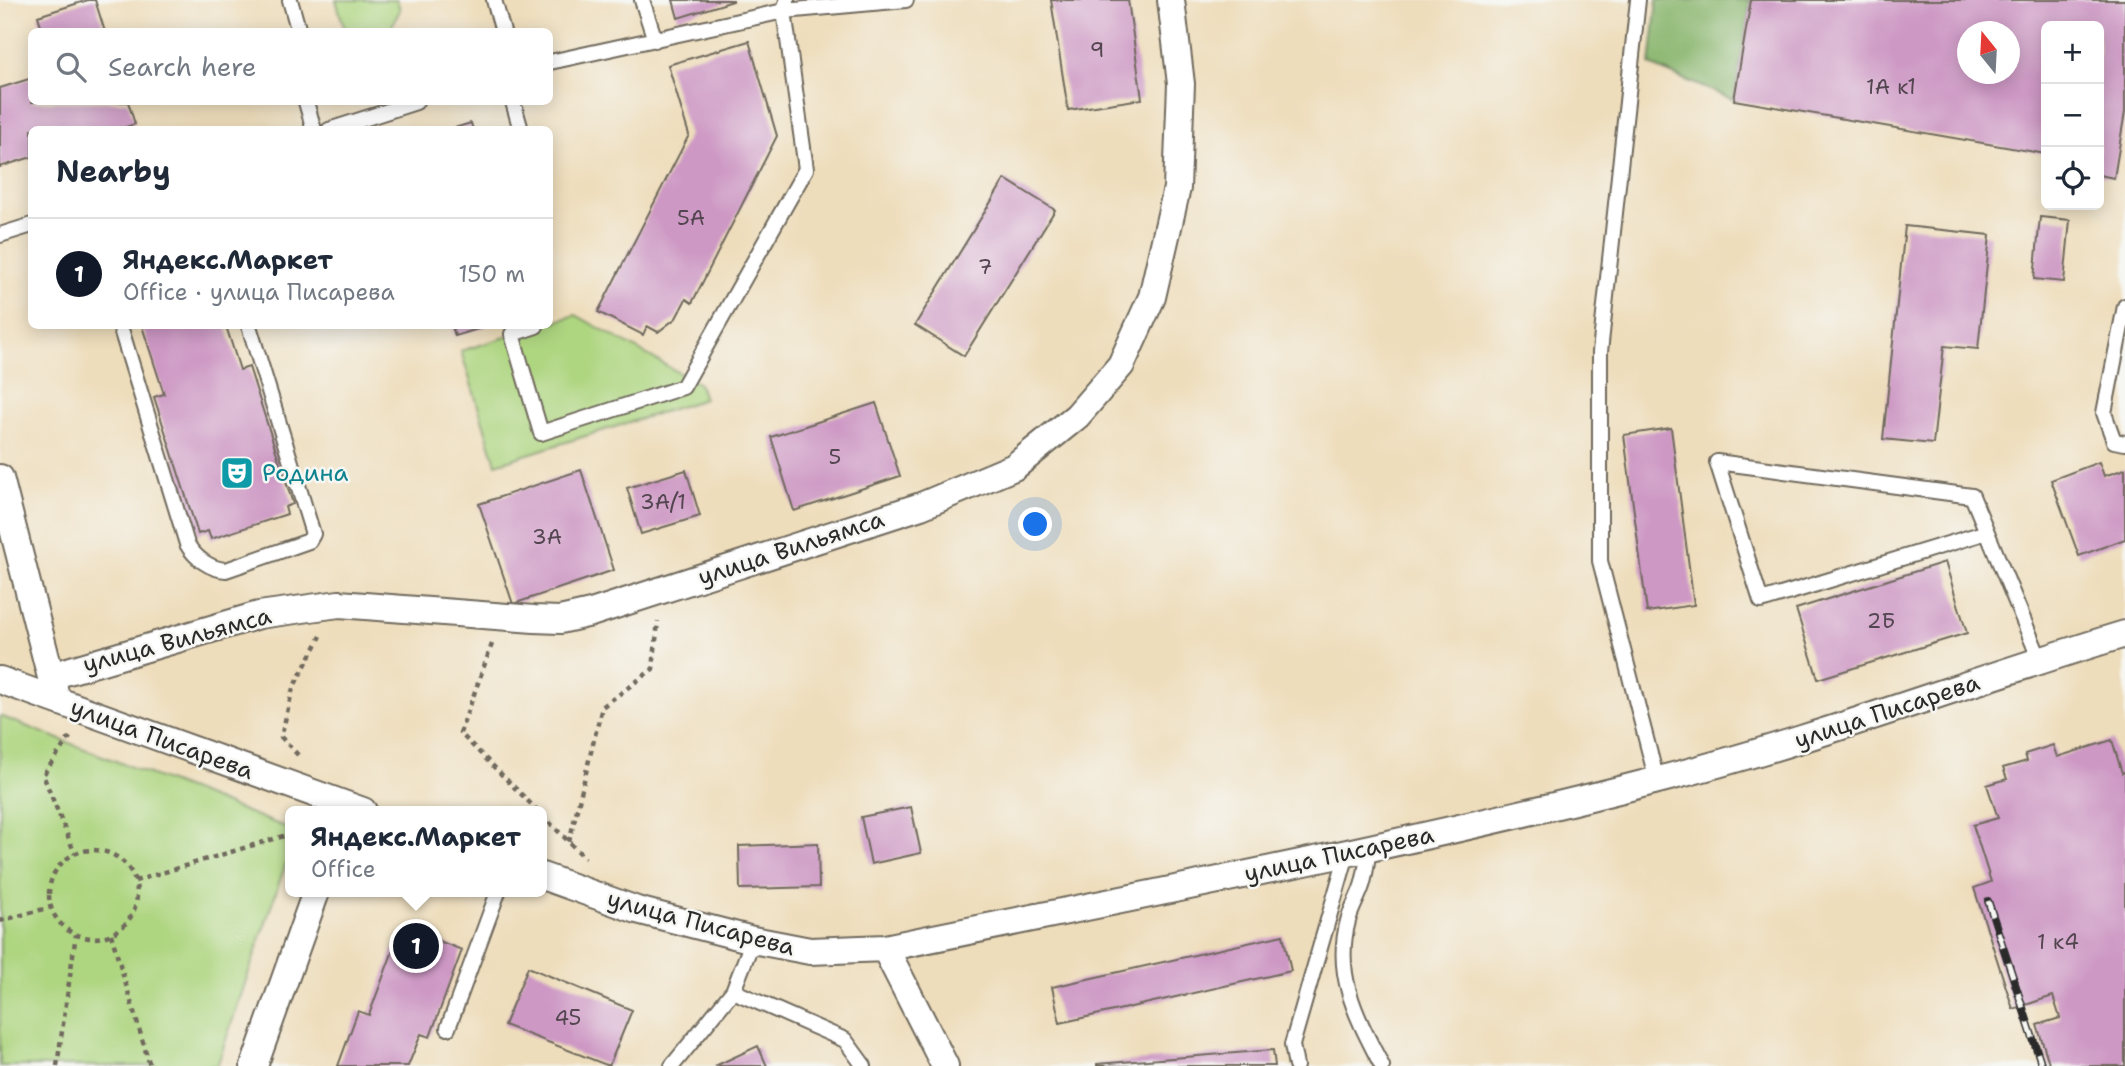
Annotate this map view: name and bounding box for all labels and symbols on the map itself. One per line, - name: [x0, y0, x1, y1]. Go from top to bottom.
- north arrow: [1957, 21, 2020, 84]
- house number: 9: [1090, 36, 1104, 64]
- house number: 1А к1: [1866, 73, 1916, 101]
- house number: 5А: [677, 204, 705, 232]
- house number: 7: [978, 253, 992, 281]
- house number: 5: [829, 443, 841, 471]
- theatre icon: Родина: [218, 454, 256, 492]
- place label: Родина: [262, 457, 348, 489]
- house number: 3А/1: [640, 488, 686, 516]
- street label: улица Вильямса: [694, 503, 888, 593]
- your location: [1018, 507, 1052, 541]
- house number: 3А: [532, 523, 562, 551]
- street label: улица Вильямса: [79, 599, 275, 681]
- house number: 2Б: [1867, 607, 1895, 635]
- street label: улица Писарева: [1790, 666, 1984, 756]
- street label: улица Писарева: [66, 691, 258, 787]
- street label: улица Писарева: [1241, 818, 1437, 890]
- street label: улица Писарева: [604, 883, 798, 963]
- pin: 1: [393, 920, 439, 972]
- house number: 1 к4: [2037, 928, 2079, 956]
- house number: 45: [555, 1004, 581, 1032]

